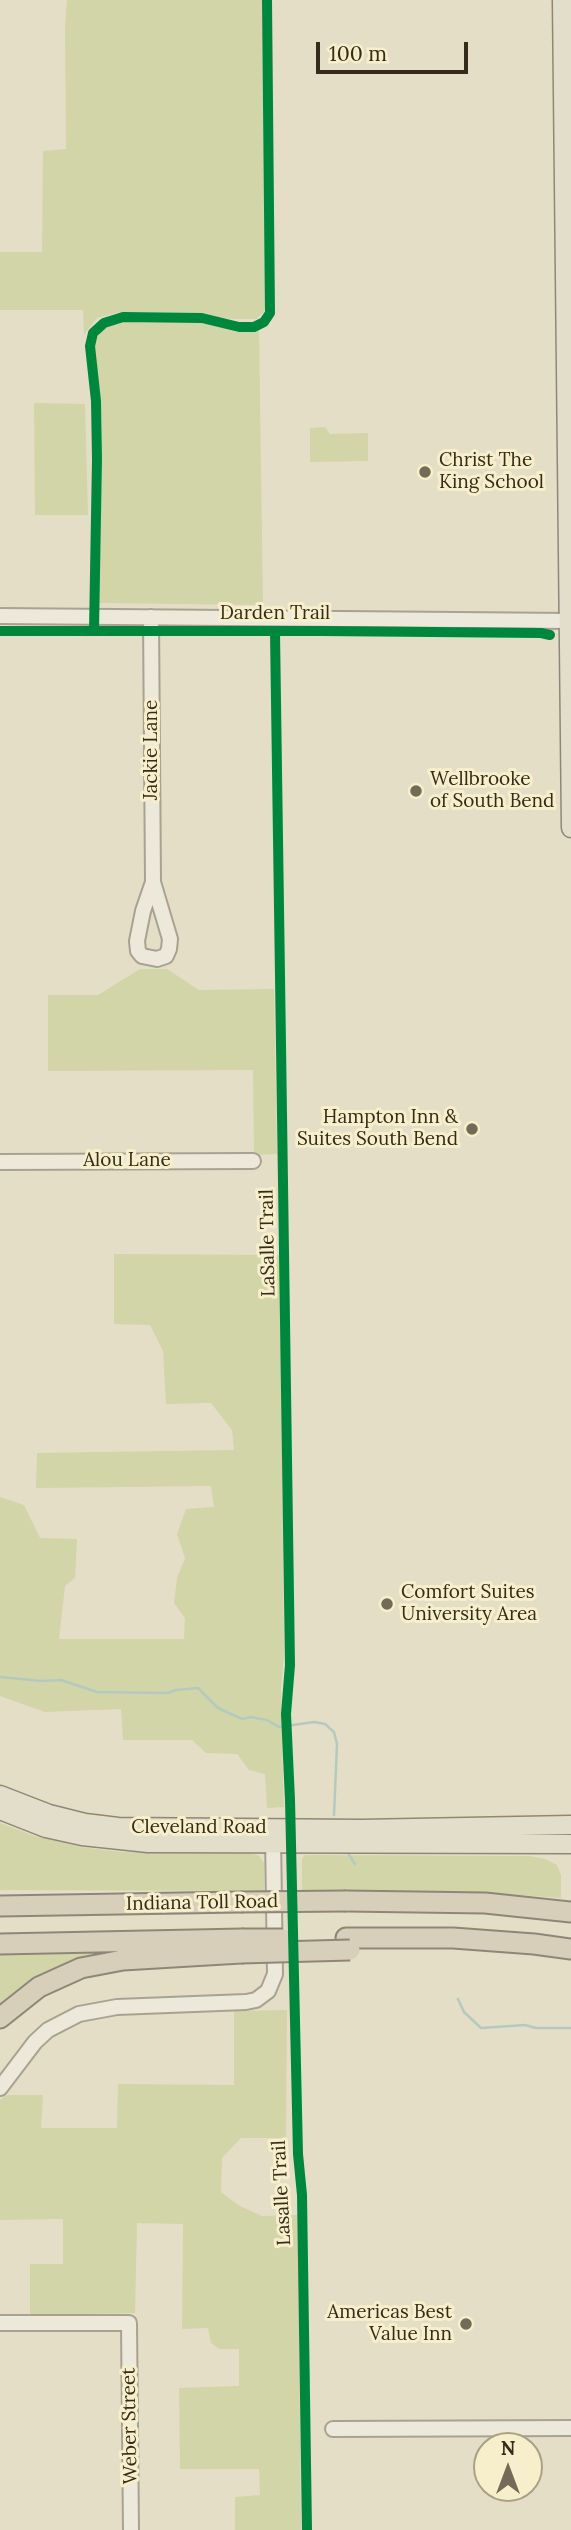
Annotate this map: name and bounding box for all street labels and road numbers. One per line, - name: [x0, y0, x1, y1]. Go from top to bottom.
- street label: Darden Trail: [220, 603, 330, 625]
- street label: Jackie Lane: [141, 700, 163, 800]
- street label: Alou Lane: [83, 1150, 171, 1172]
- street label: LaSalle Trail: [256, 1189, 280, 1297]
- street label: Cleveland Road: [131, 1817, 267, 1839]
- street label: Indiana Toll Road: [126, 1890, 278, 1916]
- street label: Lasalle Trail: [268, 2140, 296, 2246]
- street label: Weber Street: [118, 2367, 142, 2485]

